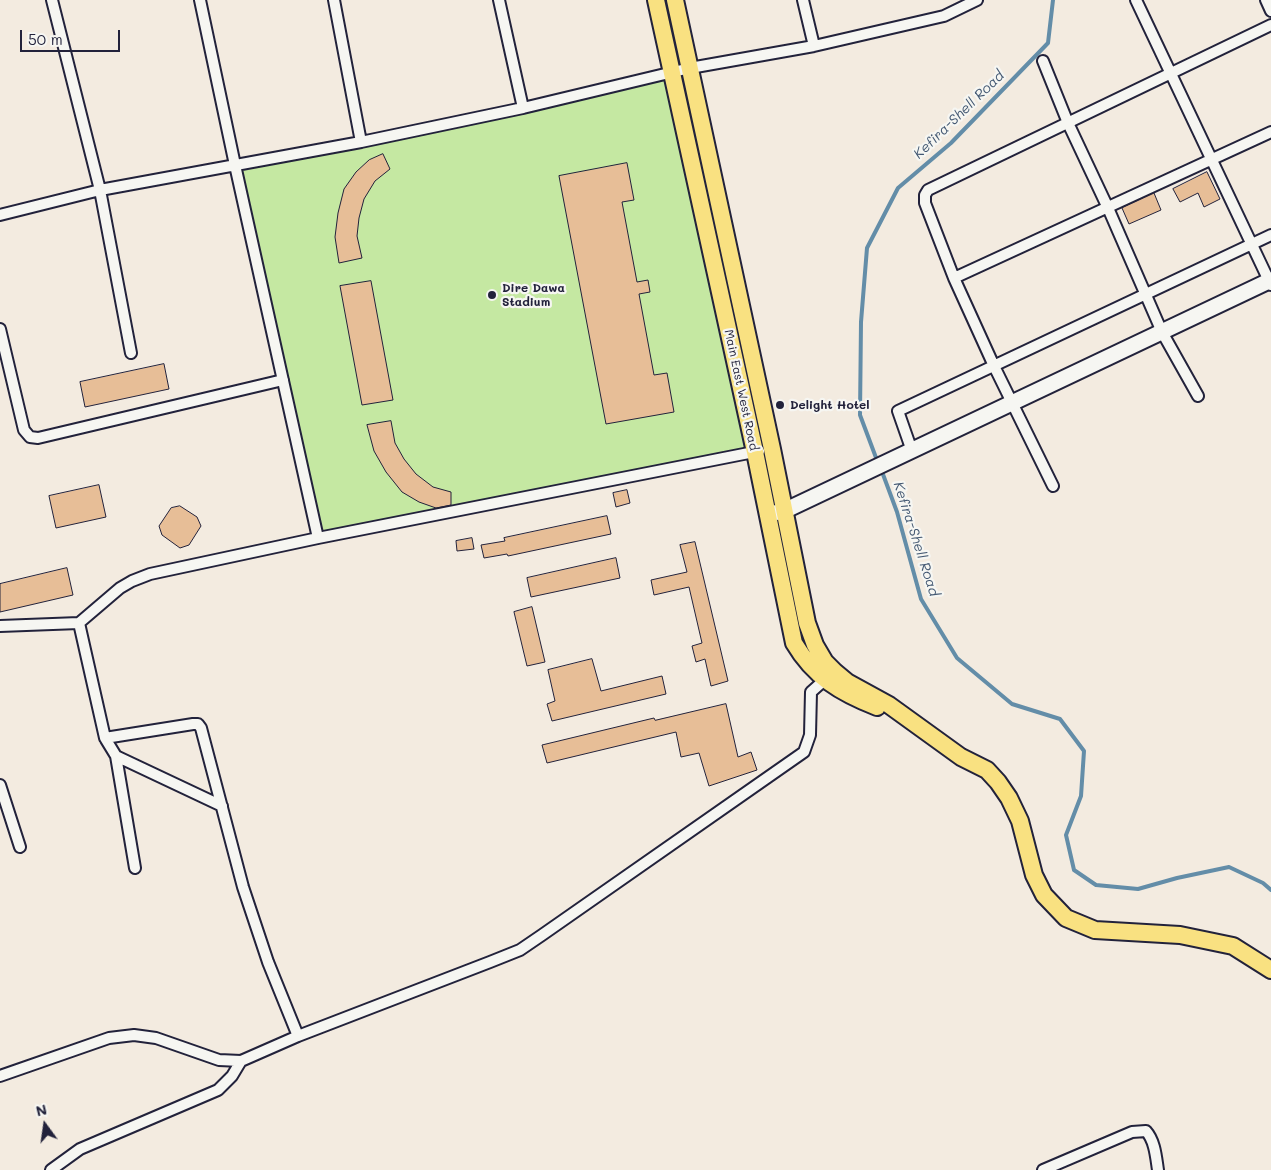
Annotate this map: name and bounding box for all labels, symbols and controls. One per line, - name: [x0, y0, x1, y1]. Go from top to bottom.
- scale bar: [22, 20, 122, 52]
- text: 50 m: [28, 29, 63, 49]
- water label: Kefira-Shell Road: [910, 67, 1008, 163]
- place label: Dire Dawa Stadium: [502, 281, 565, 309]
- marker: Dire Dawa Stadium: [486, 289, 498, 301]
- street label: Main East West Road: [721, 328, 761, 452]
- place label: Delight Hotel: [790, 398, 869, 412]
- marker: Delight Hotel: [774, 399, 786, 411]
- water label: Kefira-Shell Road: [890, 480, 942, 598]
- text: N: [34, 1099, 49, 1120]
- north arrow: [20, 1100, 70, 1150]

